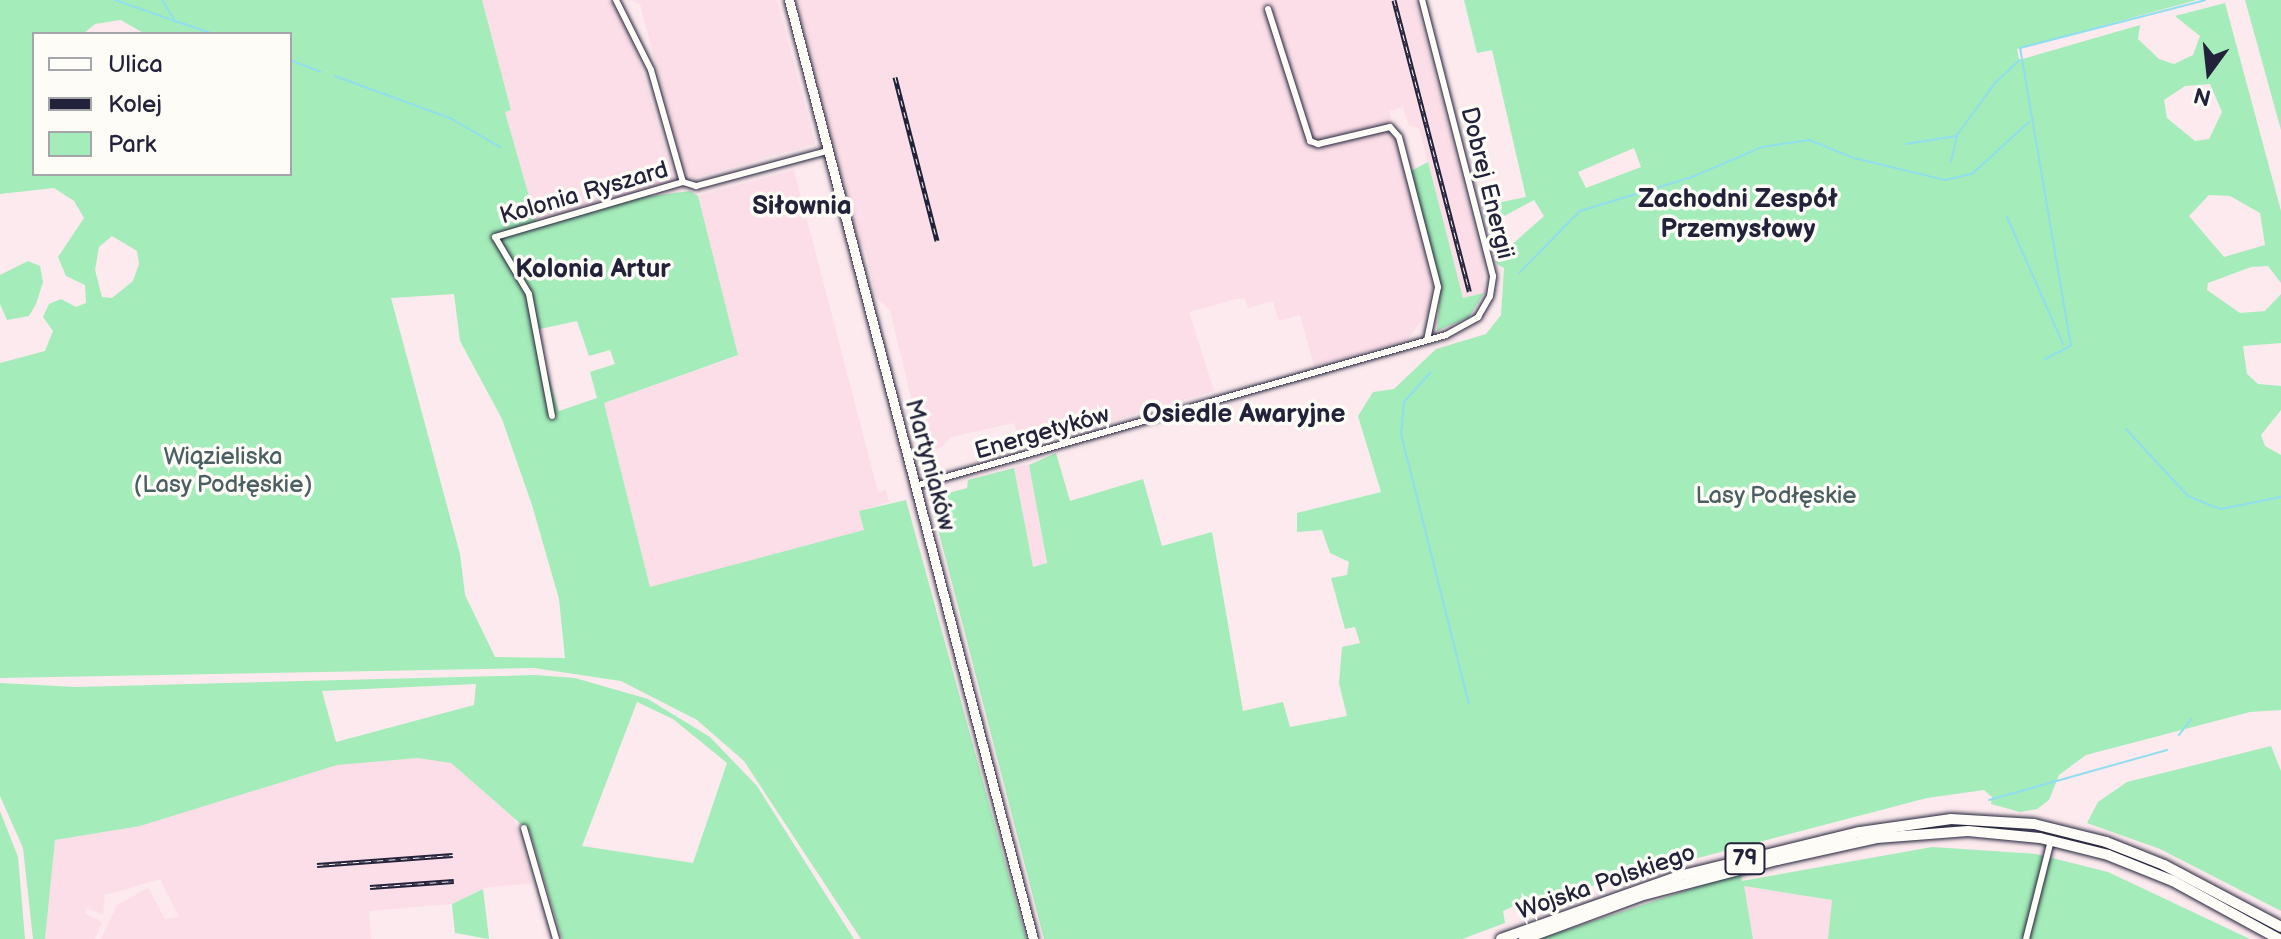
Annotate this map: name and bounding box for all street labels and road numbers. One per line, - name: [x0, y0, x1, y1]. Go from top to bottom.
- street label: Dobrej Energii: [1454, 104, 1520, 262]
- street label: Kolonia Ryszard: [497, 155, 671, 231]
- street label: Martyniaków: [899, 396, 961, 534]
- street label: Energetyków: [971, 400, 1113, 466]
- street label: Wojska Polskiego: [1513, 838, 1699, 926]
- road number: 79: [1723, 841, 1767, 877]

